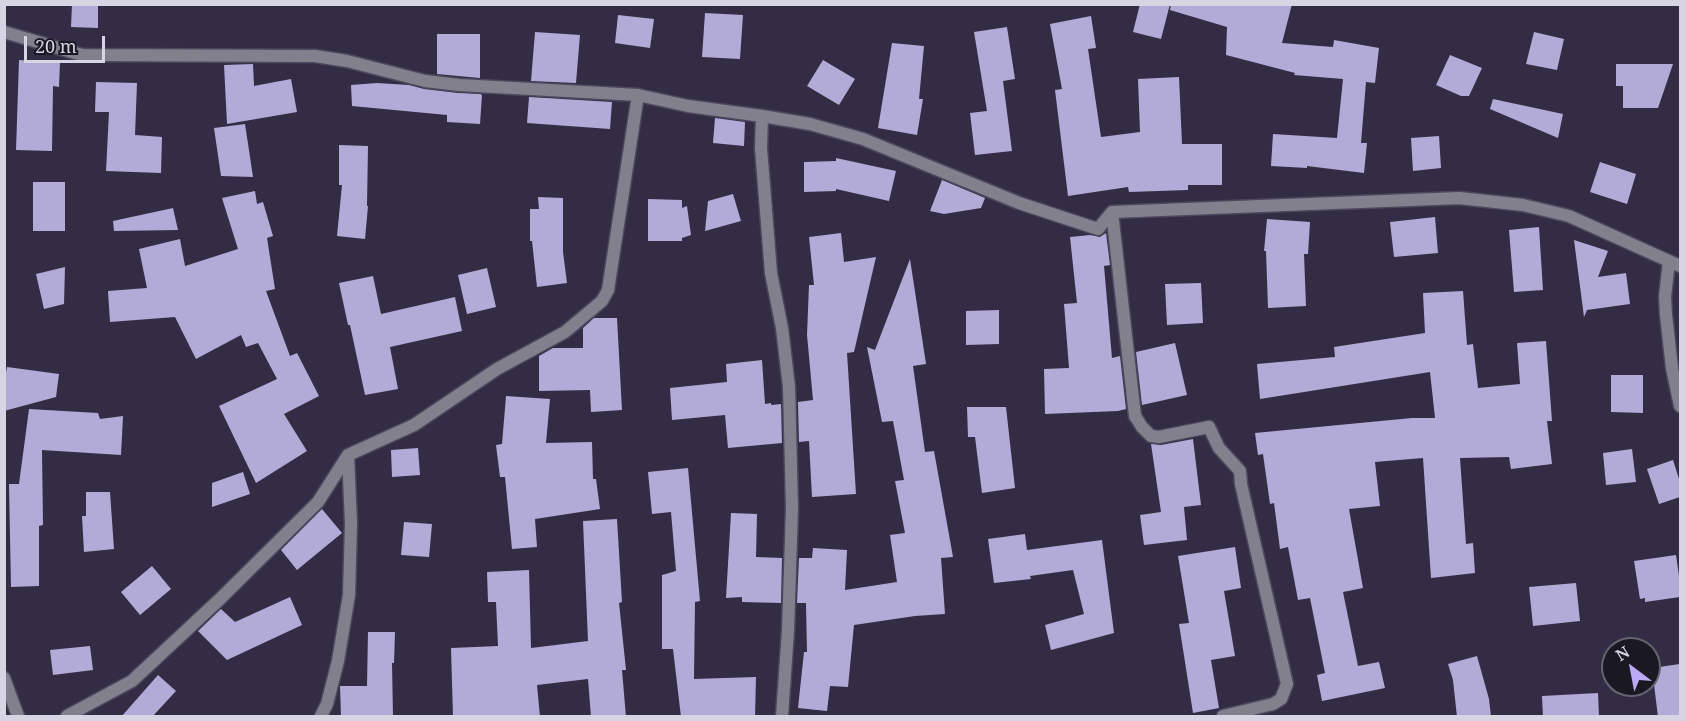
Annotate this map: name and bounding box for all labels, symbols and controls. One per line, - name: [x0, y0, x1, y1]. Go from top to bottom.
- scale bar: [27, 24, 108, 62]
- text: 20 m: [35, 34, 77, 58]
- north arrow: [1601, 637, 1661, 697]
- text: N: [1611, 641, 1634, 666]

